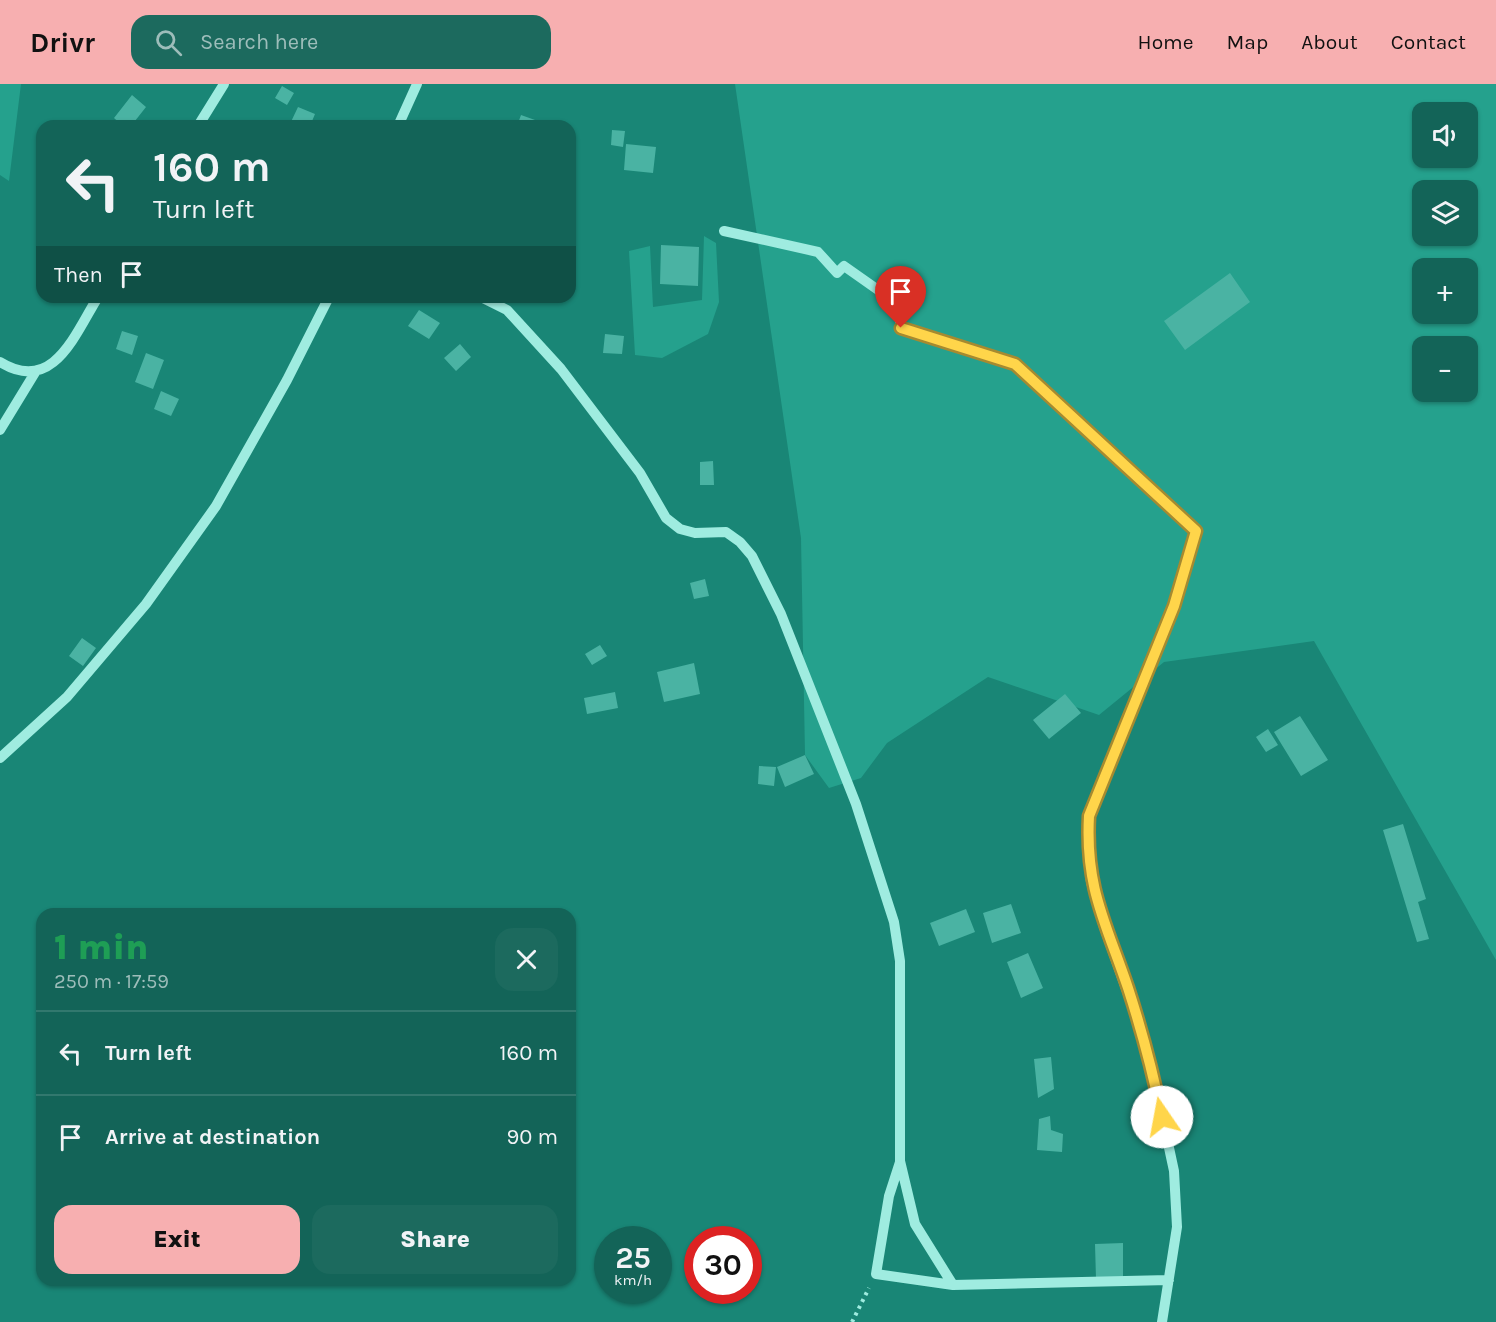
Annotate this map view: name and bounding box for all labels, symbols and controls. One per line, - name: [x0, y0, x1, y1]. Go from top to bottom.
- search box: [131, 15, 551, 69]
- text: Drivr: [30, 26, 95, 59]
- icon: search: [152, 26, 185, 59]
- text: Search here: [200, 29, 318, 55]
- text: Home: [1138, 30, 1194, 54]
- text: Map: [1227, 30, 1268, 54]
- text: About: [1301, 30, 1358, 54]
- text: Contact: [1391, 30, 1466, 54]
- map controls: [1412, 102, 1478, 402]
- button: sound: [1412, 102, 1478, 168]
- text: 160 m: [153, 142, 271, 192]
- icon: left: [54, 144, 132, 222]
- button: layers: [1412, 180, 1478, 246]
- text: Turn left: [153, 193, 254, 225]
- icon: arrive: [115, 258, 148, 291]
- button: +: [1412, 258, 1478, 324]
- text: Then: [54, 262, 103, 288]
- pin: [875, 266, 926, 328]
- icon: arrive: [884, 275, 917, 308]
- button: −: [1412, 336, 1478, 402]
- text: 1 min: [54, 926, 148, 968]
- button: close: [495, 928, 558, 991]
- text: 250 m · 17:59: [54, 970, 169, 993]
- icon: left: [54, 1037, 87, 1070]
- text: Turn left: [105, 1040, 192, 1066]
- text: 160 m: [499, 1040, 558, 1066]
- position arrow: [1130, 1085, 1194, 1149]
- icon: arrive: [54, 1121, 87, 1154]
- text: Arrive at destination: [105, 1124, 320, 1150]
- text: 90 m: [506, 1124, 558, 1150]
- button: Exit: [54, 1205, 300, 1274]
- button: Share: [312, 1205, 558, 1274]
- speed limit sign: 30: [684, 1226, 762, 1304]
- text: 25: [615, 1240, 651, 1276]
- text: km/h: [614, 1271, 652, 1289]

